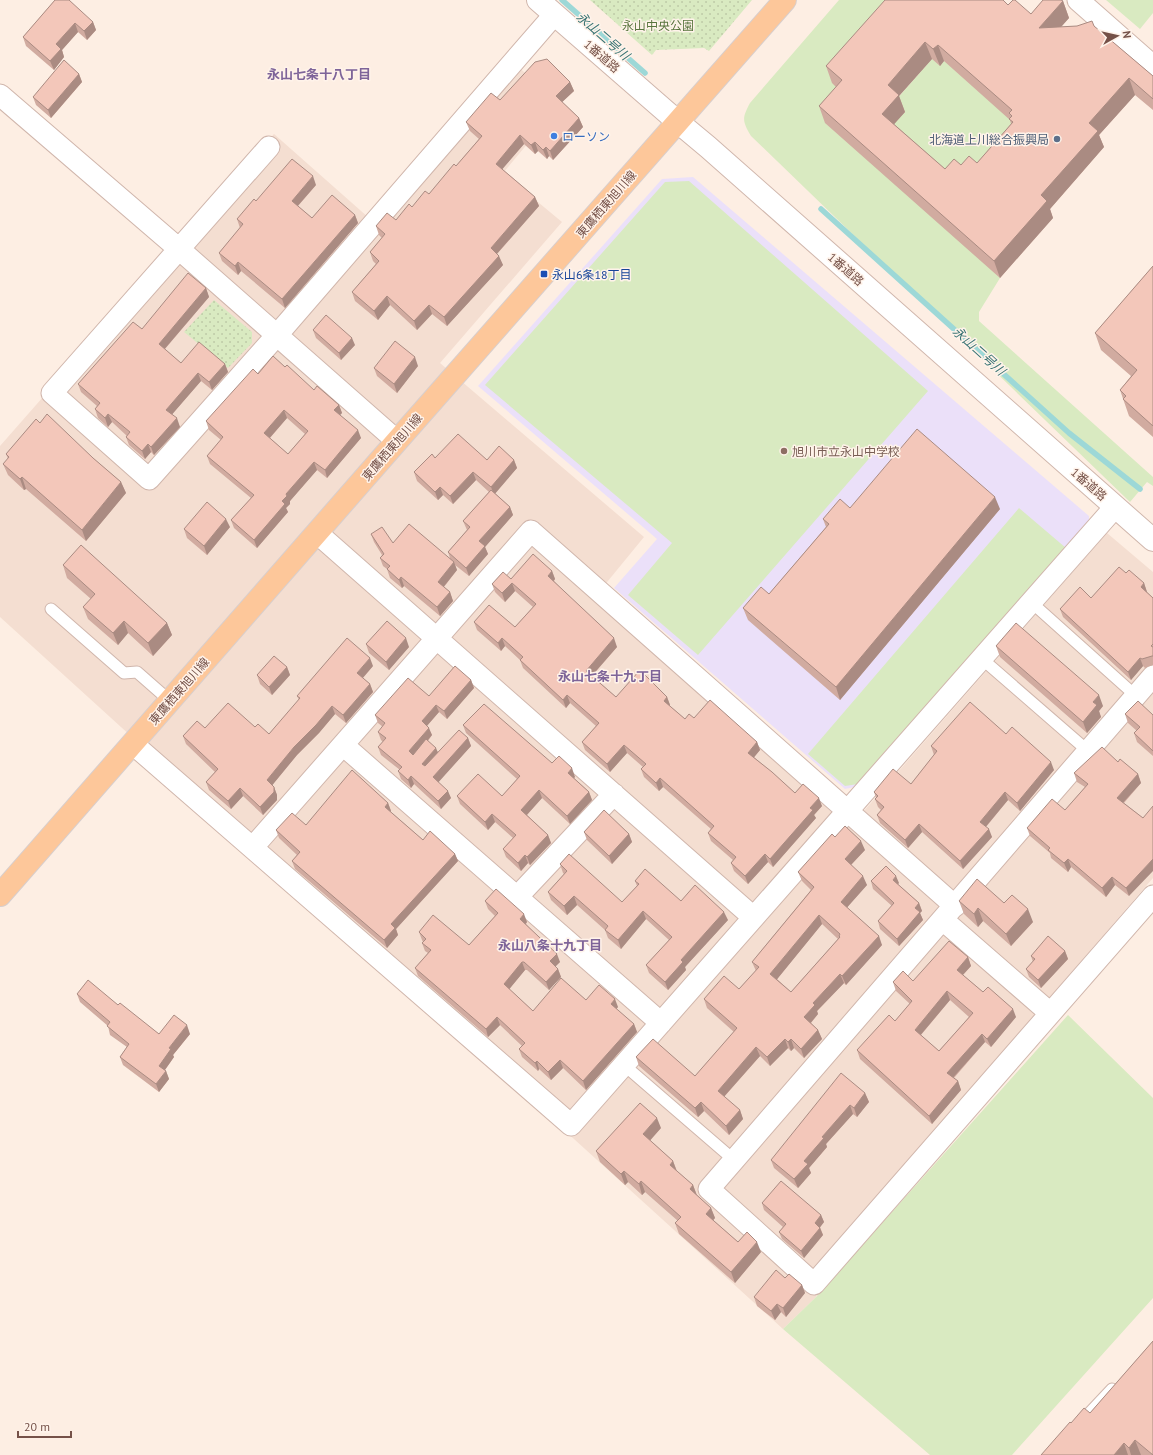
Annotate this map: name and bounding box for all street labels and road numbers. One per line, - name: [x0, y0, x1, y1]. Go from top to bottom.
- street label: 1番道路: [581, 36, 623, 76]
- street label: 東鷹栖東旭川線: [573, 167, 639, 241]
- street label: 1番道路: [825, 249, 867, 289]
- street label: 東鷹栖東旭川線: [359, 410, 425, 484]
- street label: 1番道路: [1068, 464, 1110, 504]
- street label: 東鷹栖東旭川線: [146, 654, 212, 728]

